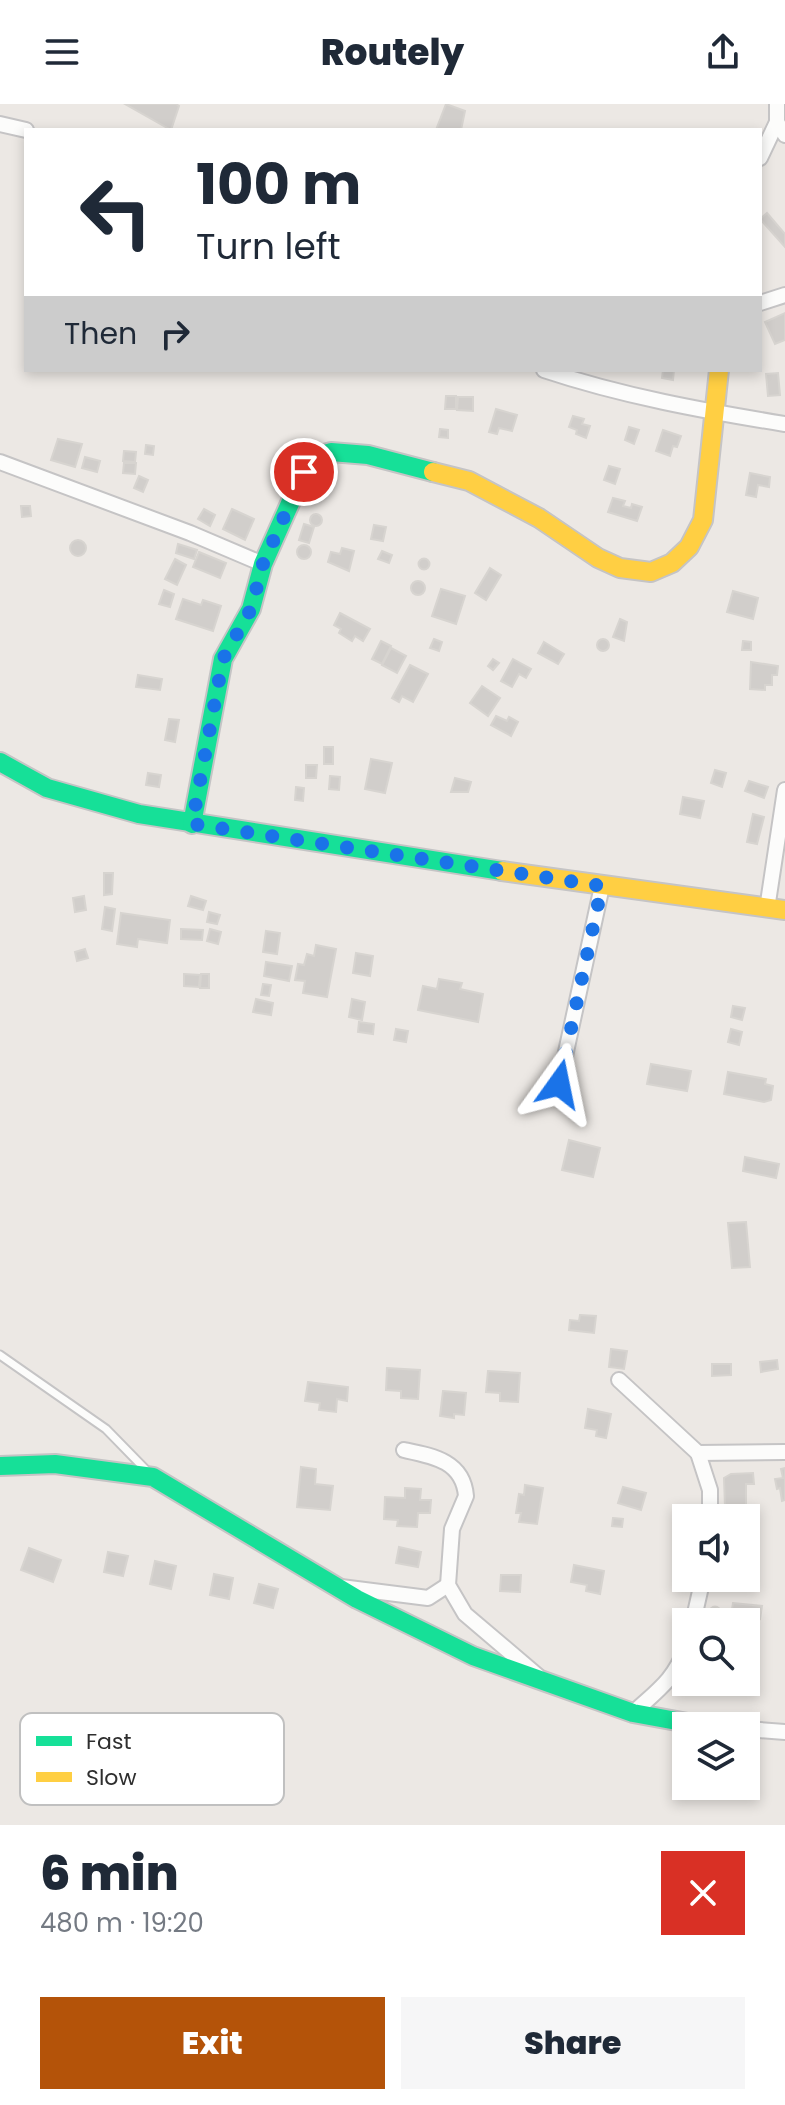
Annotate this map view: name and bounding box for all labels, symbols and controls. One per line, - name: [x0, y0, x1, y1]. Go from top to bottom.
- text: Routely: [321, 27, 464, 78]
- icon: menu: [40, 30, 84, 74]
- icon: share: [701, 30, 745, 74]
- text: 100 m: [196, 145, 361, 224]
- icon: left: [64, 160, 168, 264]
- text: Turn left: [196, 221, 341, 272]
- text: Then: [64, 312, 137, 355]
- icon: right: [153, 312, 197, 356]
- pin: [270, 438, 338, 506]
- icon: arrive: [282, 450, 326, 494]
- position arrow: [517, 1042, 601, 1126]
- map controls: [672, 1504, 760, 1800]
- button: sound: [672, 1504, 760, 1592]
- button: search: [672, 1608, 760, 1696]
- button: layers: [672, 1712, 760, 1800]
- legend: [20, 1713, 284, 1805]
- text: Fast: [86, 1726, 131, 1757]
- text: Slow: [86, 1762, 136, 1793]
- text: 6 min: [40, 1840, 179, 1907]
- button: close: [661, 1851, 745, 1935]
- text: 480 m · 19:20: [40, 1905, 204, 1941]
- button: Exit: [40, 1997, 385, 2089]
- button: Share: [401, 1997, 745, 2089]

